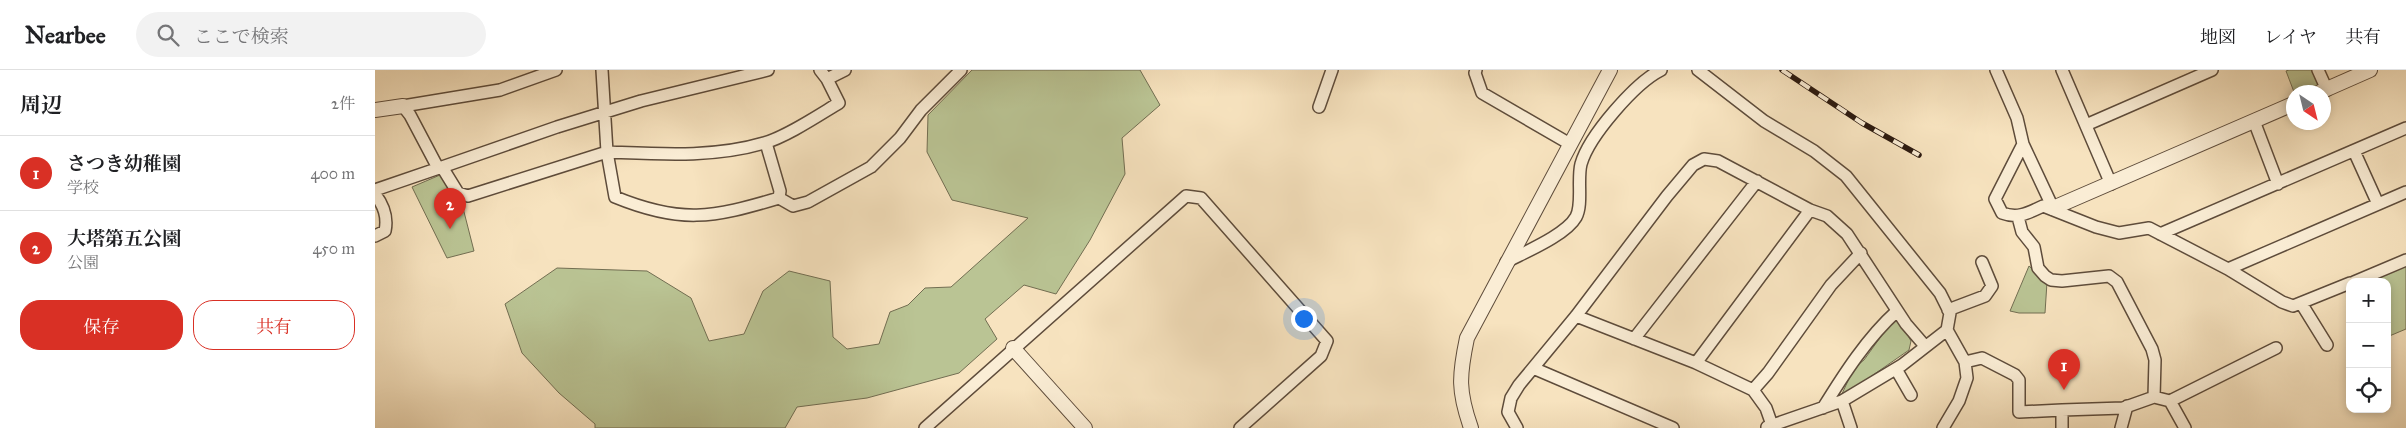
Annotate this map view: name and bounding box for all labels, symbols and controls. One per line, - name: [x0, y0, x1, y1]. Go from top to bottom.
- search box: [136, 12, 486, 57]
- text: Nearbee: [25, 20, 106, 50]
- icon: search: [154, 21, 182, 49]
- text: ここで検索: [194, 25, 289, 48]
- text: 地図: [2200, 26, 2236, 48]
- text: レイヤ: [2264, 26, 2317, 48]
- text: 共有: [2345, 26, 2381, 48]
- north arrow: [2286, 85, 2331, 130]
- text: 周辺: [20, 92, 62, 118]
- text: 2件: [331, 94, 355, 113]
- text: さつき幼稚園: [67, 152, 181, 175]
- text: 1: [33, 164, 39, 183]
- text: 400 m: [311, 164, 355, 183]
- text: 学校: [67, 178, 99, 197]
- pin: 2: [434, 188, 466, 229]
- text: 大塔第五公園: [67, 227, 181, 250]
- text: 2: [32, 239, 40, 258]
- text: 450 m: [312, 239, 355, 258]
- text: 公園: [67, 253, 99, 272]
- map controls: [2346, 278, 2391, 413]
- button: +: [2346, 278, 2391, 323]
- button: 保存: [20, 300, 183, 350]
- button: 共有: [193, 300, 355, 350]
- your location: [1291, 306, 1317, 332]
- button: −: [2346, 323, 2391, 368]
- pin: 1: [2048, 349, 2080, 390]
- button: locate: [2346, 368, 2391, 413]

